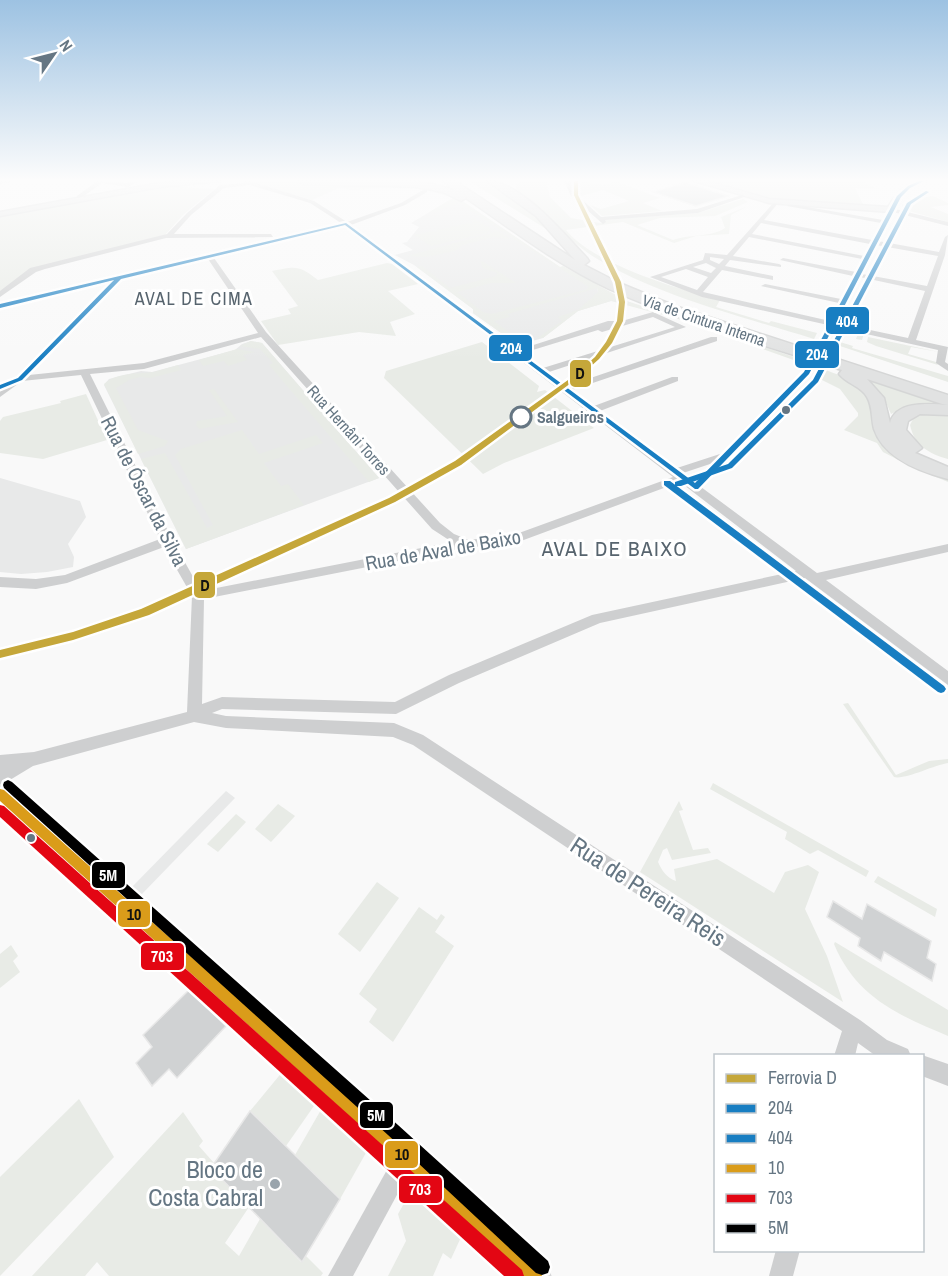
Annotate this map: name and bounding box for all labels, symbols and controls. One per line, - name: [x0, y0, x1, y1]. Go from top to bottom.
- north arrow: [24, 24, 84, 84]
- text: N: [55, 35, 78, 56]
- district label: AVAL DE CIMA: [134, 286, 253, 311]
- street label: Via de Cintura Interna: [639, 289, 769, 352]
- line badge: 404: [825, 306, 870, 335]
- text: 404: [836, 310, 859, 332]
- line badge: 204: [488, 334, 533, 362]
- text: 204: [500, 337, 523, 359]
- line badge: 204: [794, 340, 840, 369]
- text: 204: [806, 343, 829, 365]
- line badge: D: [569, 359, 592, 388]
- text: D: [575, 362, 585, 384]
- street label: Rua Hernâni Torres: [303, 380, 395, 480]
- unlabelled marker: [780, 404, 792, 416]
- marker: Salgueiros: [510, 406, 532, 428]
- place label: Salgueiros: [537, 406, 604, 428]
- street label: Rua de Óscar da Silva: [95, 411, 194, 570]
- street label: Rua de Aval de Baixo: [363, 523, 523, 576]
- district label: AVAL DE BAIXO: [541, 534, 688, 563]
- line badge: D: [193, 571, 216, 599]
- text: D: [200, 574, 210, 596]
- street label: Rua de Pereira Reis: [565, 829, 732, 953]
- unlabelled marker: [25, 832, 37, 844]
- line badge: 5M: [91, 861, 126, 889]
- text: 5M: [99, 864, 117, 886]
- line badge: 10: [117, 900, 151, 928]
- text: 10: [127, 903, 141, 925]
- line badge: 703: [140, 942, 185, 971]
- text: 703: [151, 945, 173, 967]
- legend: [714, 1054, 924, 1252]
- text: Ferrovia D: [768, 1065, 837, 1090]
- text: 204: [768, 1095, 793, 1120]
- line badge: 5M: [359, 1101, 394, 1129]
- text: 5M: [367, 1104, 385, 1126]
- text: 404: [768, 1125, 793, 1150]
- line badge: 10: [384, 1140, 419, 1169]
- text: 10: [395, 1143, 409, 1165]
- place label: Bloco de Costa Cabral: [148, 1153, 263, 1213]
- text: 10: [768, 1155, 784, 1180]
- line badge: 703: [398, 1175, 443, 1204]
- marker: Bloco de Costa Cabral: [268, 1177, 282, 1191]
- text: 703: [409, 1178, 431, 1200]
- text: 703: [768, 1185, 793, 1210]
- text: 5M: [768, 1215, 789, 1240]

